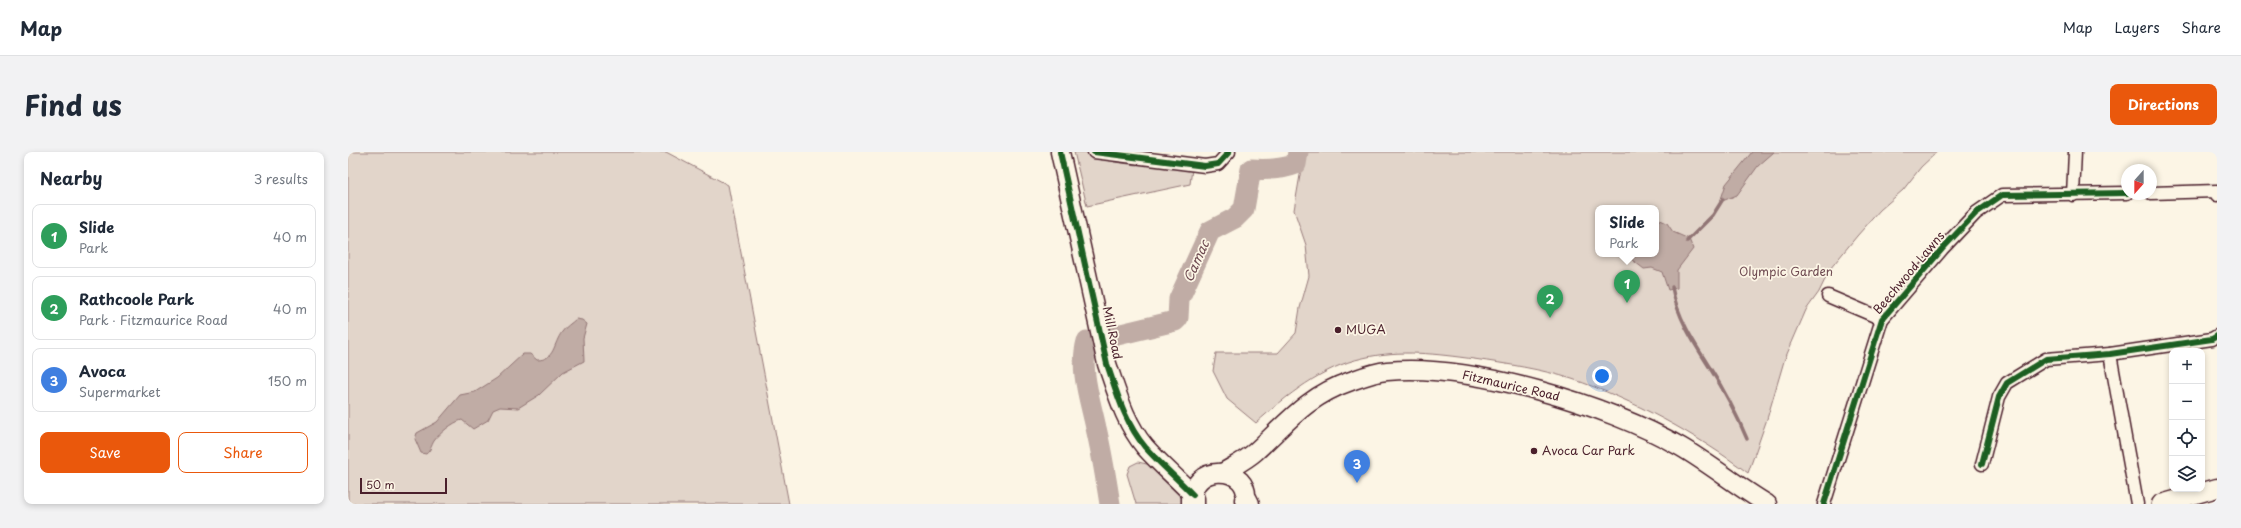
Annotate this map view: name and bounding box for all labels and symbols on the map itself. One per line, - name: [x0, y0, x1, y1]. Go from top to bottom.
- north arrow: [2121, 164, 2157, 200]
- street label: Beechwood Lawns: [1868, 227, 1949, 318]
- water label: Camac: [1178, 235, 1214, 285]
- park label: Olympic Garden: [1739, 262, 1833, 280]
- pin: 1: [1614, 270, 1640, 303]
- pin: 2: [1537, 285, 1563, 318]
- street label: Mill Road: [1099, 305, 1127, 361]
- place label: MUGA: [1346, 320, 1386, 338]
- marker: MUGA: [1333, 325, 1343, 335]
- street label: Fitzmaurice Road: [1461, 365, 1562, 405]
- your location: [1592, 366, 1612, 386]
- place label: Avoca Car Park: [1542, 441, 1635, 459]
- marker: Avoca Car Park: [1529, 446, 1539, 456]
- pin: 3: [1344, 450, 1370, 483]
- scale bar: [360, 476, 447, 495]

